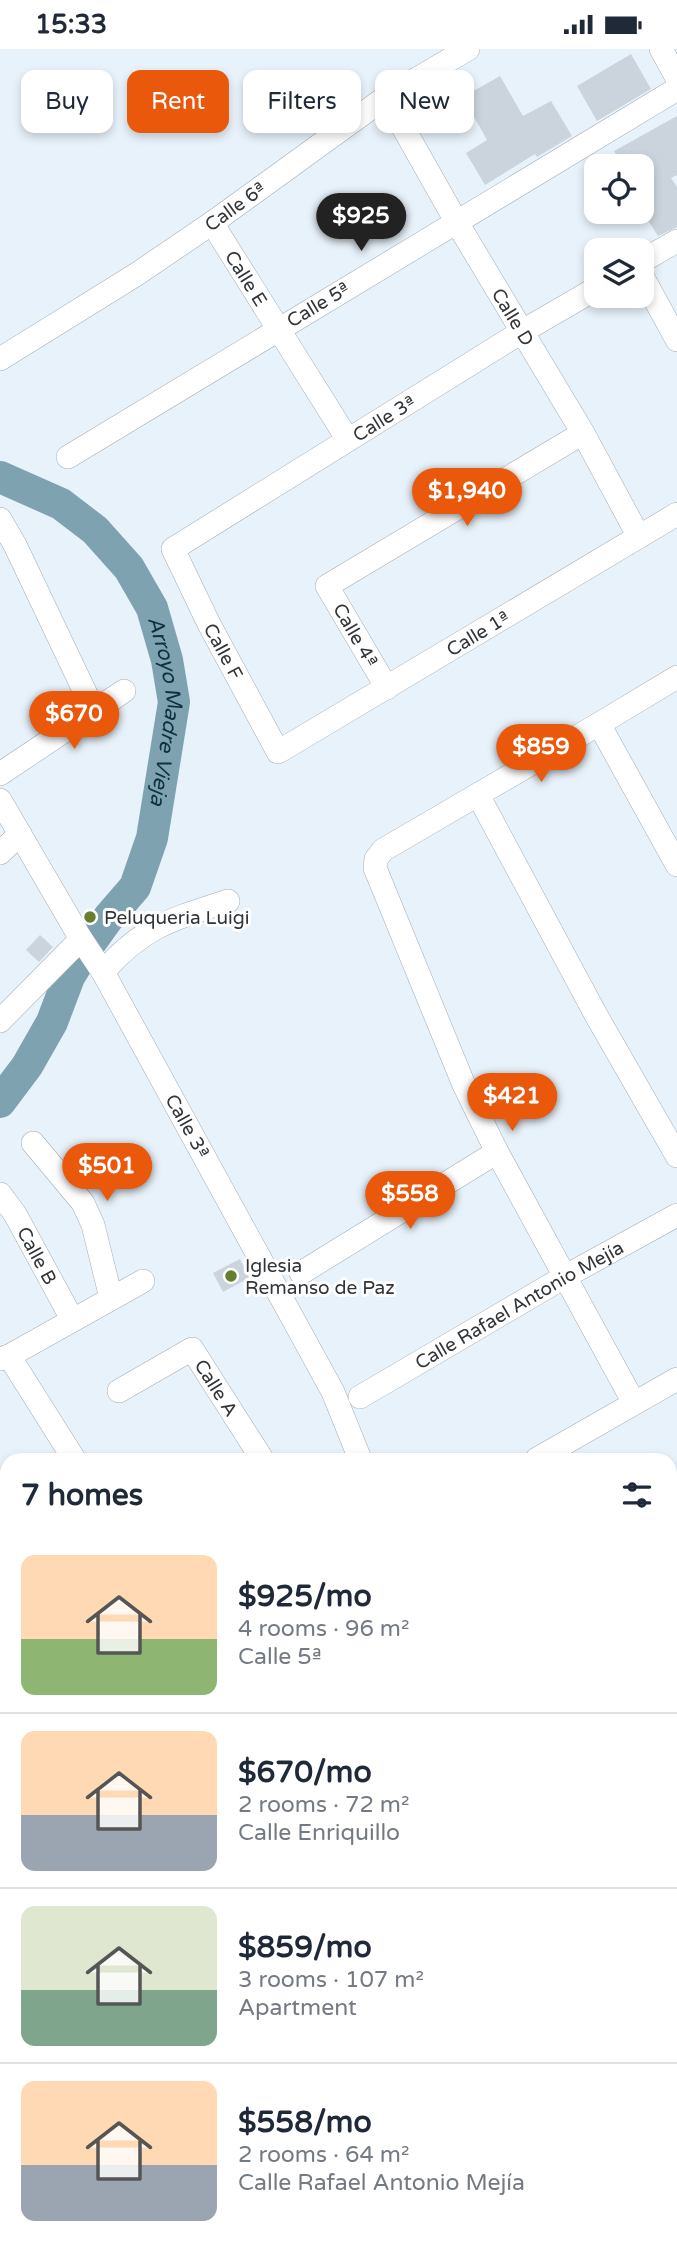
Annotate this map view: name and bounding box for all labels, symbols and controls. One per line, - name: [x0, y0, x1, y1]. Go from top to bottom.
- text: 15:33: [35, 9, 107, 40]
- chip: Buy: [21, 70, 113, 133]
- chip: Rent: [127, 70, 229, 133]
- chip: Filters: [243, 70, 361, 133]
- chip: New: [375, 70, 474, 133]
- map controls: [584, 154, 654, 308]
- button: locate: [584, 154, 654, 224]
- street label: Calle 6ª: [201, 177, 270, 236]
- pin: $925: [320, 193, 402, 253]
- text: $925: [332, 202, 390, 230]
- button: layers: [584, 238, 654, 308]
- street label: Calle E: [220, 247, 271, 310]
- street label: Calle 5ª: [283, 277, 354, 332]
- street label: Calle D: [487, 284, 538, 350]
- street label: Calle 3ª: [349, 391, 420, 447]
- pin: $1,940: [410, 469, 524, 528]
- text: $1,940: [428, 477, 506, 505]
- street label: Calle 4ª: [328, 600, 382, 671]
- street label: Calle 1ª: [443, 606, 514, 661]
- water label: Arroyo Madre Vieja: [142, 613, 187, 809]
- street label: Calle F: [199, 620, 247, 684]
- pin: $670: [33, 691, 115, 751]
- text: $670: [45, 700, 103, 728]
- pin: $859: [500, 725, 582, 784]
- text: $859: [512, 733, 570, 761]
- place label: Peluqueria Luigi: [104, 907, 249, 929]
- marker: Peluqueria Luigi: [82, 909, 98, 925]
- pin: $421: [471, 1073, 553, 1133]
- text: $421: [483, 1082, 541, 1110]
- street label: Calle 3ª: [160, 1090, 214, 1163]
- pin: $501: [66, 1143, 148, 1203]
- text: $501: [78, 1152, 136, 1180]
- pin: $558: [369, 1171, 451, 1231]
- text: $558: [381, 1180, 439, 1208]
- street label: Calle B: [12, 1223, 61, 1288]
- street label: Calle Rafael Antonio Mejía: [411, 1237, 628, 1374]
- place label: Iglesia Remanso de Paz: [245, 1255, 395, 1299]
- marker: Iglesia Remanso de Paz: [223, 1268, 239, 1284]
- street label: Calle A: [189, 1356, 242, 1421]
- icon: filters: [618, 1476, 656, 1514]
- text: 7 homes: [21, 1477, 143, 1514]
- text: $925/mo: [238, 1578, 372, 1615]
- icon: home: [77, 1583, 161, 1667]
- text: 4 rooms · 96 m²: [238, 1615, 409, 1643]
- text: Calle 5ª: [238, 1643, 323, 1671]
- text: $670/mo: [238, 1754, 372, 1791]
- icon: home: [77, 1759, 161, 1843]
- text: 2 rooms · 72 m²: [238, 1791, 409, 1819]
- text: Calle Enriquillo: [238, 1819, 400, 1847]
- text: $859/mo: [238, 1929, 372, 1966]
- icon: home: [77, 1934, 161, 2018]
- text: 3 rooms · 107 m²: [238, 1966, 424, 1994]
- text: Apartment: [238, 1994, 357, 2022]
- text: $558/mo: [238, 2104, 372, 2141]
- icon: home: [77, 2109, 161, 2193]
- text: 2 rooms · 64 m²: [238, 2141, 409, 2169]
- text: Calle Rafael Antonio Mejía: [238, 2169, 525, 2197]

